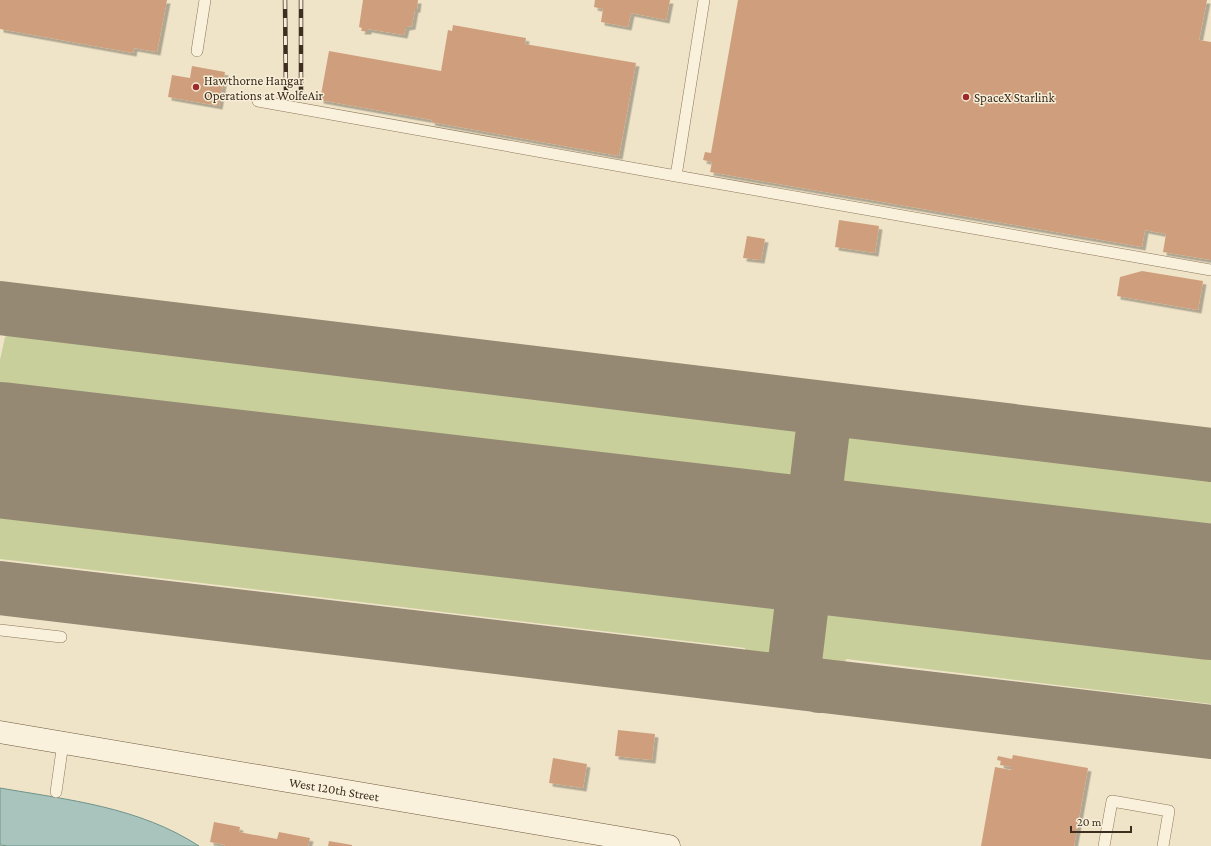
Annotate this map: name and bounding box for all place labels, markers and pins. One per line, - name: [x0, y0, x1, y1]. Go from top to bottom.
- place label: Hawthorne Hangar Operations at WolfeAir: [204, 73, 324, 103]
- marker: Hawthorne Hangar Operations at WolfeAir: [191, 82, 201, 92]
- place label: SpaceX Starlink: [974, 90, 1055, 105]
- marker: SpaceX Starlink: [961, 92, 971, 102]

